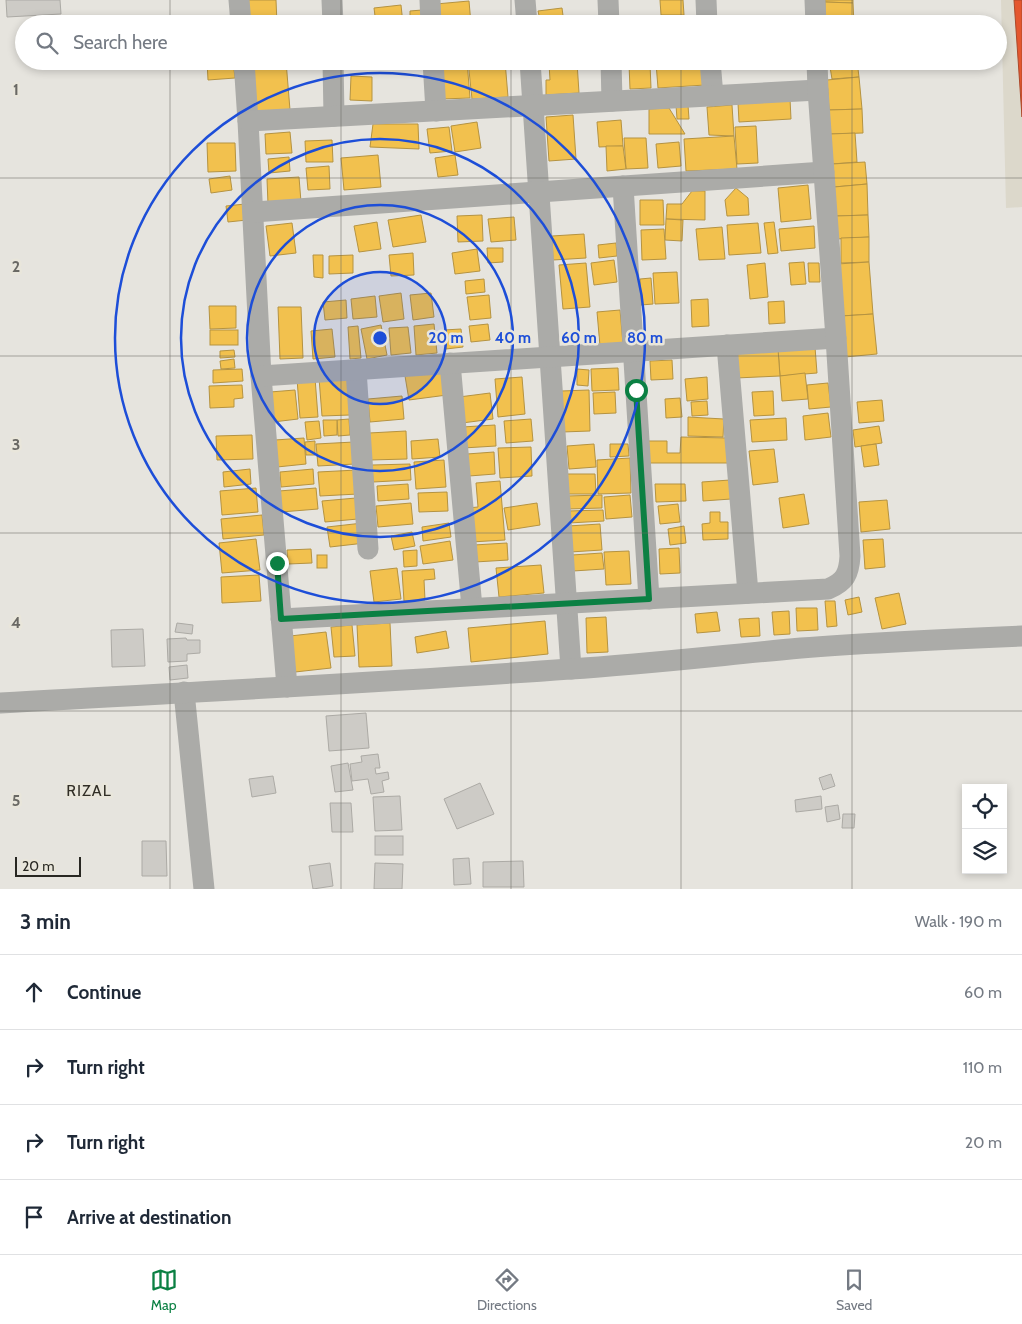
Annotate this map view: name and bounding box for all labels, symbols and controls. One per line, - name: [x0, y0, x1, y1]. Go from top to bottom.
- search box: [15, 15, 1007, 70]
- icon: search: [33, 29, 61, 57]
- text: Search here: [73, 31, 167, 54]
- text: 1: [13, 80, 19, 99]
- text: 2: [12, 257, 20, 276]
- centre of rings: [371, 329, 389, 347]
- text: 20 m: [429, 329, 463, 347]
- text: 40 m: [495, 329, 531, 347]
- text: 60 m: [561, 329, 597, 347]
- text: 80 m: [627, 329, 663, 347]
- route start: [625, 379, 648, 402]
- text: 3: [12, 435, 20, 454]
- route end: [266, 552, 289, 575]
- text: 4: [11, 613, 21, 632]
- district label: RIZAL: [66, 781, 112, 800]
- map controls: [962, 784, 1007, 874]
- button: locate: [962, 784, 1007, 829]
- text: 5: [12, 791, 20, 810]
- button: layers: [962, 829, 1007, 874]
- scale bar: [15, 854, 81, 877]
- text: 20 m: [22, 857, 55, 875]
- text: 3 min: [20, 909, 71, 934]
- text: Walk · 190 m: [915, 912, 1002, 931]
- icon: ahead: [20, 978, 48, 1006]
- text: Continue: [67, 981, 141, 1004]
- text: 60 m: [964, 983, 1002, 1002]
- icon: right: [20, 1053, 48, 1081]
- text: Turn right: [67, 1056, 145, 1079]
- text: 110 m: [963, 1058, 1002, 1077]
- icon: right: [20, 1128, 48, 1156]
- text: Turn right: [67, 1131, 145, 1154]
- text: 20 m: [965, 1133, 1002, 1152]
- icon: arrive: [20, 1203, 48, 1231]
- text: Arrive at destination: [67, 1206, 231, 1229]
- tab: Map: [150, 1266, 178, 1314]
- tab: Directions: [477, 1266, 537, 1314]
- tab: Saved: [836, 1266, 872, 1314]

